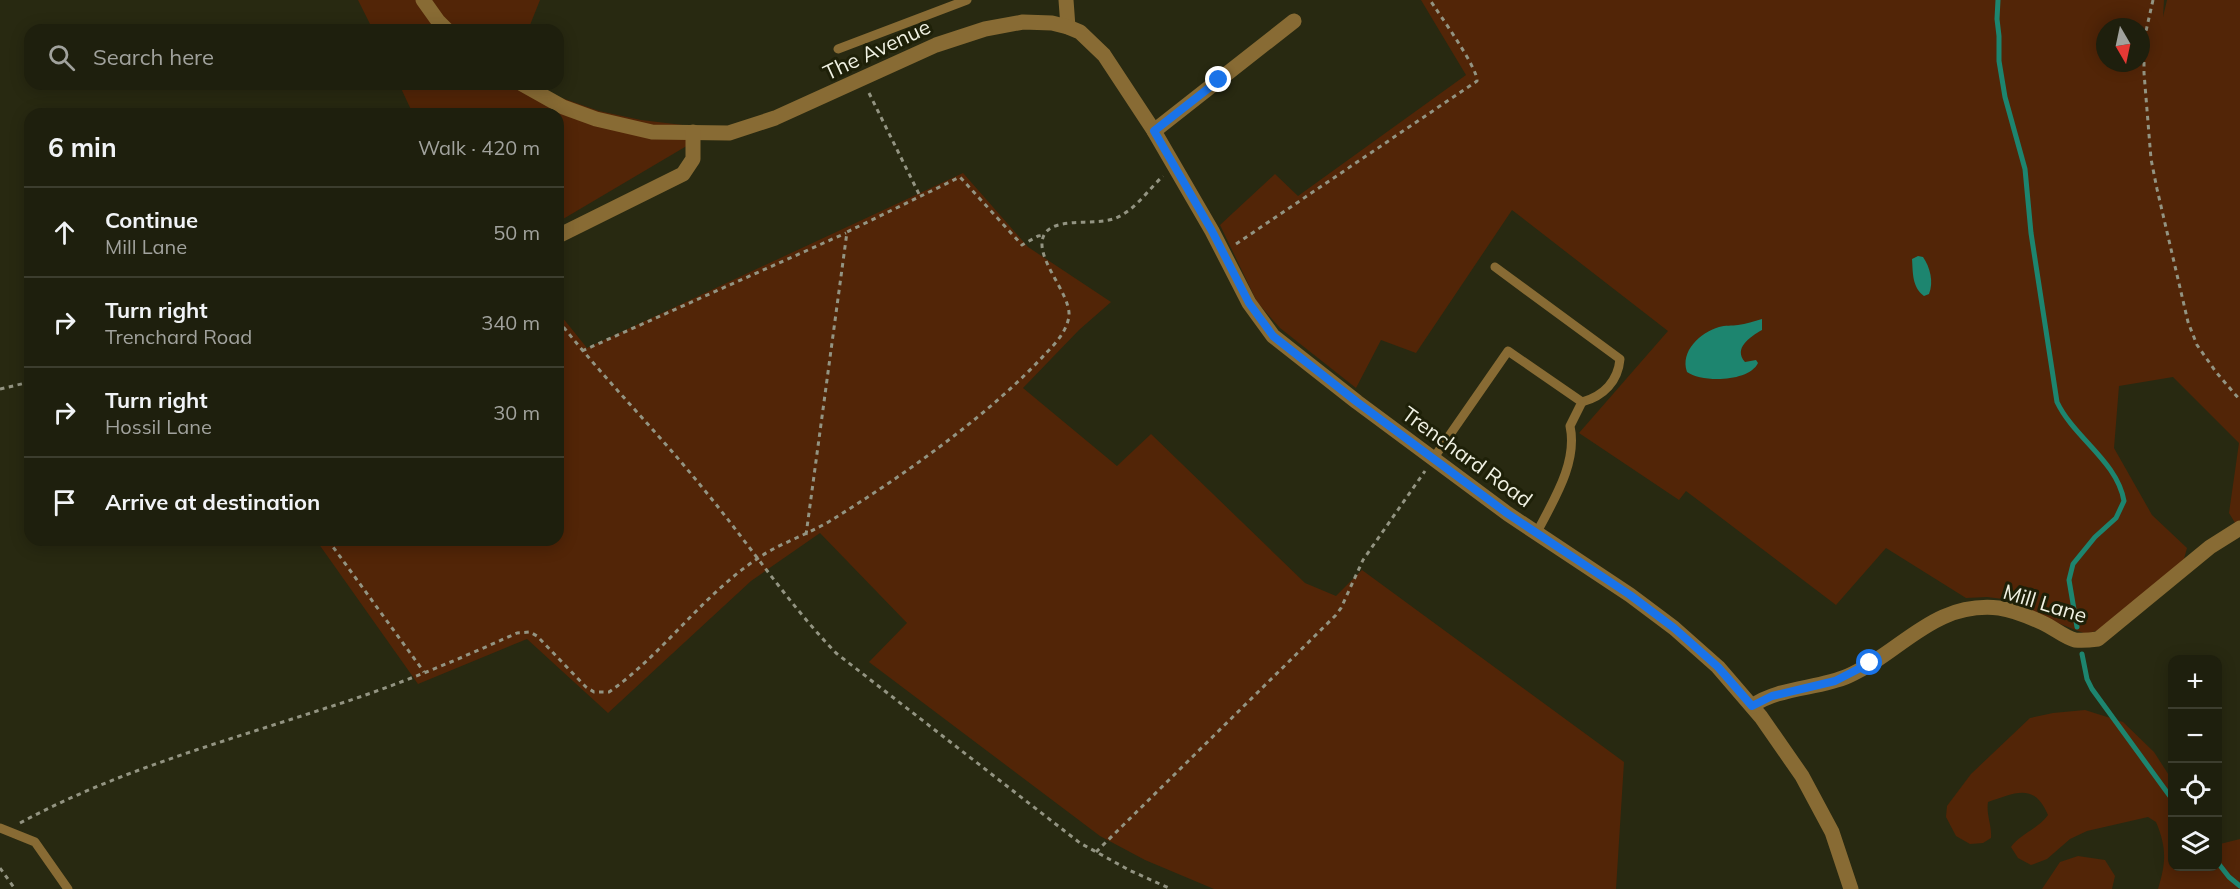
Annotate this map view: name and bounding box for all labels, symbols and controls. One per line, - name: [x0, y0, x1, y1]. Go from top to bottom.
- street label: The Avenue: [819, 13, 934, 85]
- north arrow: [2096, 18, 2150, 72]
- search box: [24, 24, 564, 90]
- icon: search: [45, 41, 78, 74]
- text: Search here: [93, 43, 214, 71]
- route end: [1205, 66, 1231, 92]
- text: 6 min: [48, 131, 117, 164]
- text: Walk · 420 m: [418, 135, 540, 160]
- text: Continue: [105, 206, 198, 234]
- icon: ahead: [48, 216, 81, 249]
- text: 50 m: [493, 220, 540, 245]
- text: Mill Lane: [105, 234, 187, 259]
- text: Turn right: [105, 296, 208, 324]
- icon: right: [48, 306, 81, 339]
- text: 340 m: [481, 310, 540, 335]
- text: Trenchard Road: [105, 324, 252, 349]
- text: Turn right: [105, 386, 208, 414]
- icon: right: [48, 396, 81, 429]
- text: 30 m: [493, 400, 540, 425]
- street label: Trenchard Road: [1397, 400, 1538, 512]
- text: Hossil Lane: [105, 414, 212, 439]
- icon: arrive: [48, 486, 81, 519]
- text: Arrive at destination: [105, 488, 320, 516]
- street label: Mill Lane: [2000, 578, 2090, 628]
- route start: [1856, 649, 1882, 675]
- map controls: [2168, 655, 2222, 871]
- button: +: [2168, 655, 2222, 709]
- button: −: [2168, 709, 2222, 763]
- button: locate: [2168, 763, 2222, 817]
- button: layers: [2168, 817, 2222, 871]

